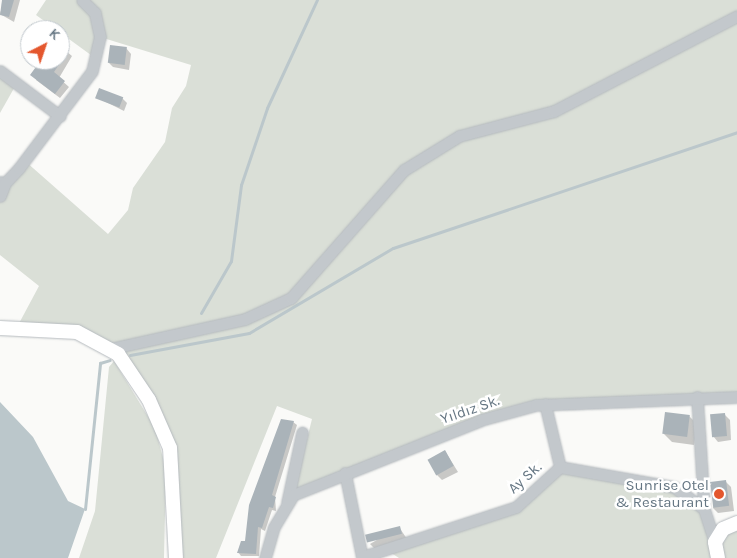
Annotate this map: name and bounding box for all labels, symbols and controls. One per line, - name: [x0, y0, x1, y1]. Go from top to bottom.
- north arrow: [20, 20, 70, 70]
- text: K: [45, 25, 64, 43]
- street label: Yıldız Sk.: [438, 392, 502, 428]
- street label: Ay Sk.: [505, 458, 545, 498]
- place label: Sunrise Otel & Restaurant: [616, 476, 709, 511]
- marker: Sunrise Otel & Restaurant: [713, 488, 725, 500]

